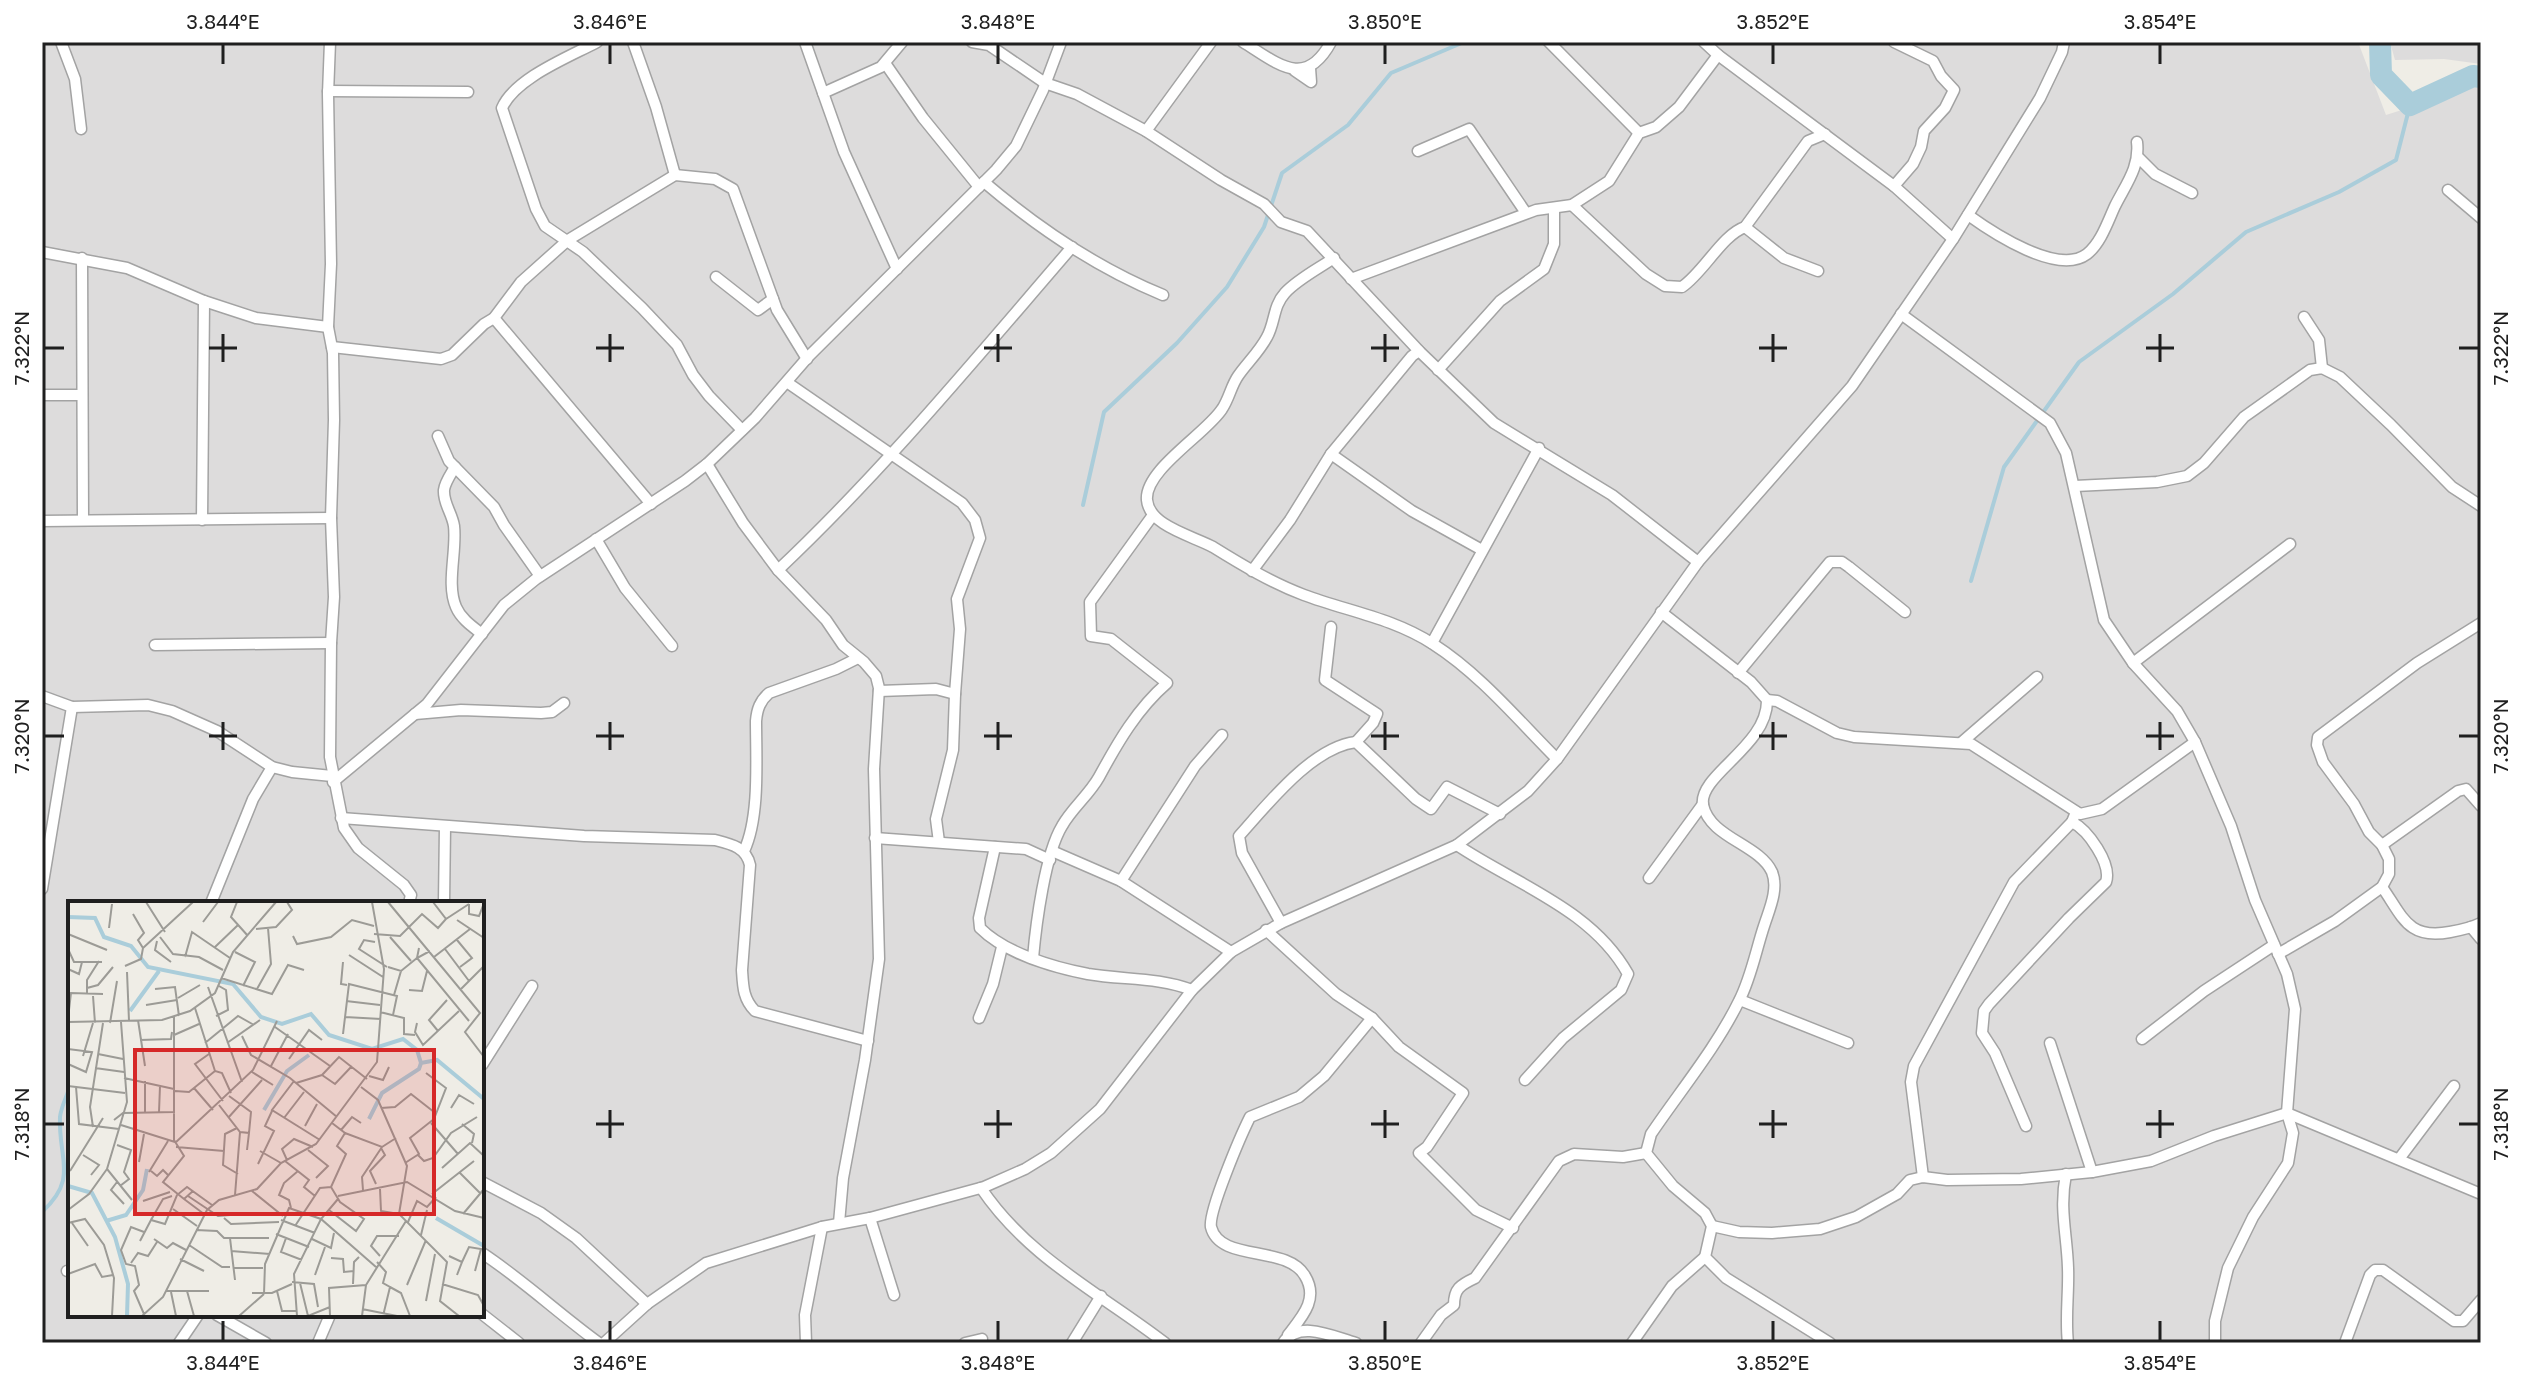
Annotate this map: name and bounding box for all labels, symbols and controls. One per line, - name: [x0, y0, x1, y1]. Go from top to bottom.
- text: 3.844°E: [186, 9, 260, 33]
- text: 3.846°E: [573, 9, 647, 33]
- text: 3.848°E: [961, 9, 1035, 33]
- text: 3.850°E: [1348, 9, 1422, 33]
- text: 3.852°E: [1736, 9, 1810, 33]
- text: 3.854°E: [2124, 9, 2196, 33]
- text: 7.322°N: [9, 311, 33, 385]
- text: 7.322°N: [2488, 311, 2512, 385]
- text: 7.320°N: [9, 698, 33, 774]
- text: 7.320°N: [2488, 698, 2512, 774]
- inset map: [68, 901, 484, 1317]
- text: 7.318°N: [9, 1087, 33, 1161]
- text: 7.318°N: [2488, 1087, 2512, 1161]
- text: 3.844°E: [186, 1350, 260, 1374]
- text: 3.846°E: [573, 1350, 647, 1374]
- text: 3.848°E: [961, 1350, 1035, 1374]
- text: 3.850°E: [1348, 1350, 1422, 1374]
- text: 3.852°E: [1736, 1350, 1810, 1374]
- text: 3.854°E: [2124, 1350, 2196, 1374]

